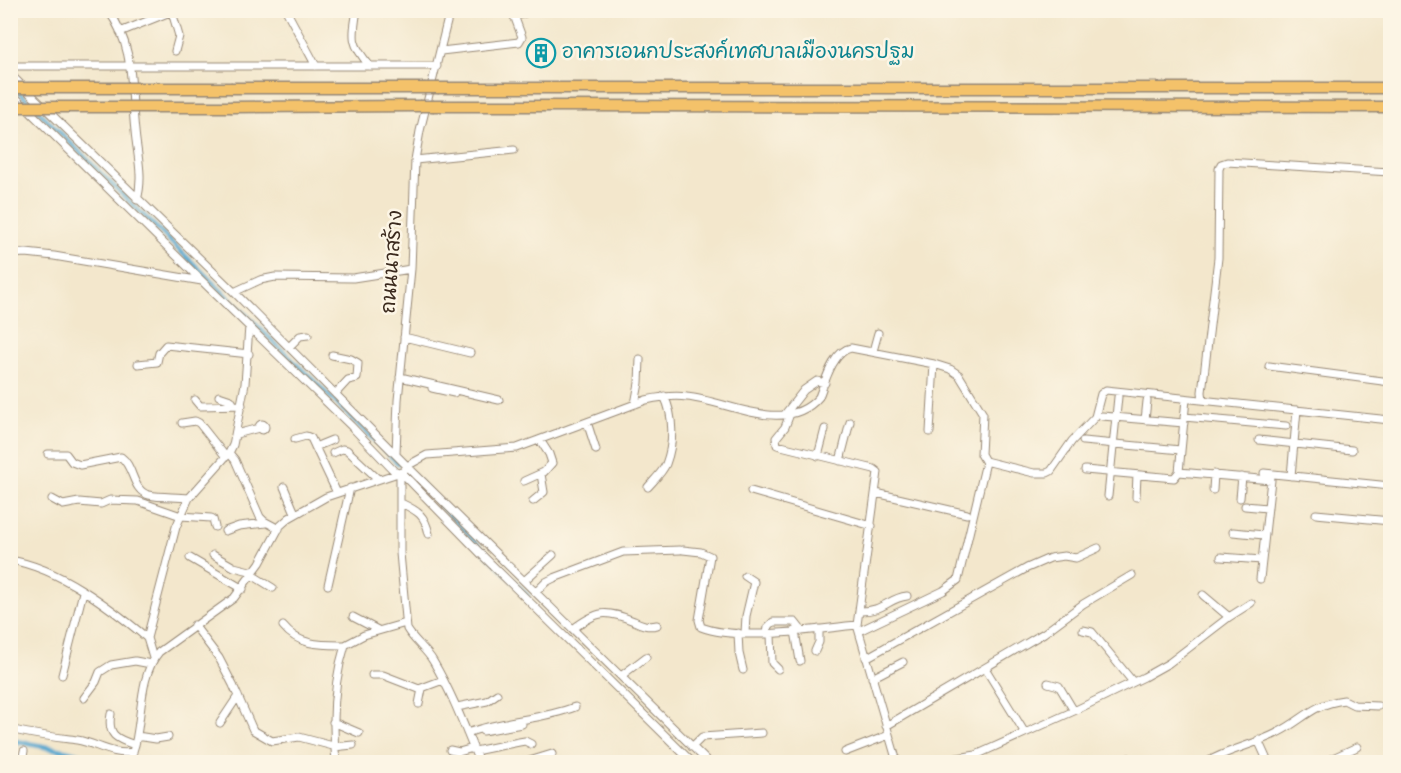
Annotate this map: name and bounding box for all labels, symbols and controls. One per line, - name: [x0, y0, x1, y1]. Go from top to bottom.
- building icon: อาคารเอนกประสงค์เทศบาลเมืองนครปฐม: [525, 37, 557, 69]
- place label: อาคารเอนกประสงค์เทศบาลเมืองนครปฐม: [562, 37, 915, 69]
- street label: ถนนนาสร้าง: [373, 209, 413, 315]

